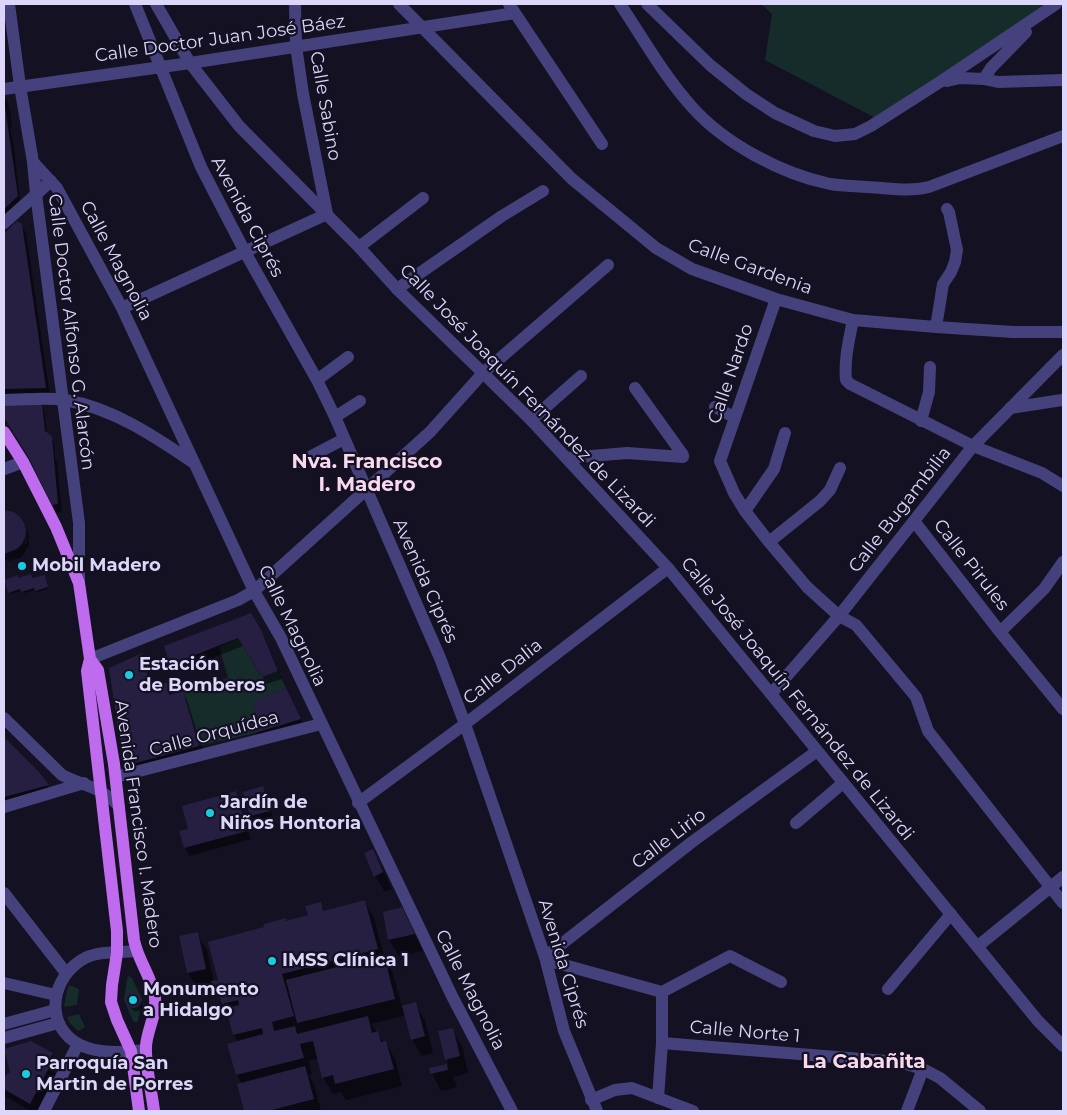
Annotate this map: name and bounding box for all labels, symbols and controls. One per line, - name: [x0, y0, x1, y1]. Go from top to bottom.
- street label: Calle Doctor Juan José Báez: [93, 11, 347, 67]
- street label: Calle Sabino: [305, 50, 345, 162]
- street label: Avenida Ciprés: [206, 153, 288, 281]
- street label: Calle Doctor Alfonso G. Alarcón: [43, 193, 99, 471]
- street label: Calle Magnolia: [75, 197, 157, 325]
- street label: Calle Gardenia: [685, 234, 815, 300]
- street label: Calle José Joaquín Fernández de Lizardi: [395, 260, 659, 532]
- street label: Calle Nardo: [704, 321, 758, 427]
- street label: Calle Bugambilia: [844, 443, 956, 577]
- district label: Nva. Francisco I. Madero: [292, 450, 442, 497]
- street label: Avenida Ciprés: [388, 515, 462, 647]
- street label: Calle Pirules: [929, 515, 1013, 615]
- street label: Calle José Joaquín Fernández de Lizardi: [676, 553, 918, 845]
- place label: Mobil Madero: [32, 555, 161, 577]
- marker: Mobil Madero: [16, 560, 28, 572]
- street label: Calle Magnolia: [253, 562, 331, 690]
- street label: Calle Dalia: [459, 634, 547, 710]
- place label: Estación de Bomberos: [139, 654, 265, 696]
- marker: Estación de Bomberos: [123, 669, 135, 681]
- street label: Avenida Francisco I. Madero: [110, 698, 166, 950]
- street label: Calle Orquídea: [147, 706, 281, 762]
- place label: Jardín de Niños Hontoria: [220, 792, 361, 834]
- street label: Calle Lirio: [628, 804, 710, 874]
- marker: Jardín de Niños Hontoria: [204, 807, 216, 819]
- street label: Avenida Ciprés: [533, 897, 593, 1031]
- street label: Calle Magnolia: [430, 926, 510, 1054]
- place label: IMSS Clínica 1: [282, 950, 409, 972]
- marker: IMSS Clínica 1: [266, 955, 278, 967]
- place label: Monumento a Hidalgo: [143, 979, 259, 1022]
- marker: Monumento a Hidalgo: [127, 994, 139, 1006]
- street label: Calle Norte 1: [689, 1016, 801, 1048]
- district label: La Cabañita: [802, 1050, 926, 1074]
- place label: Parroquía San Martin de Porres: [36, 1053, 193, 1096]
- marker: Parroquía San Martin de Porres: [20, 1068, 32, 1080]

